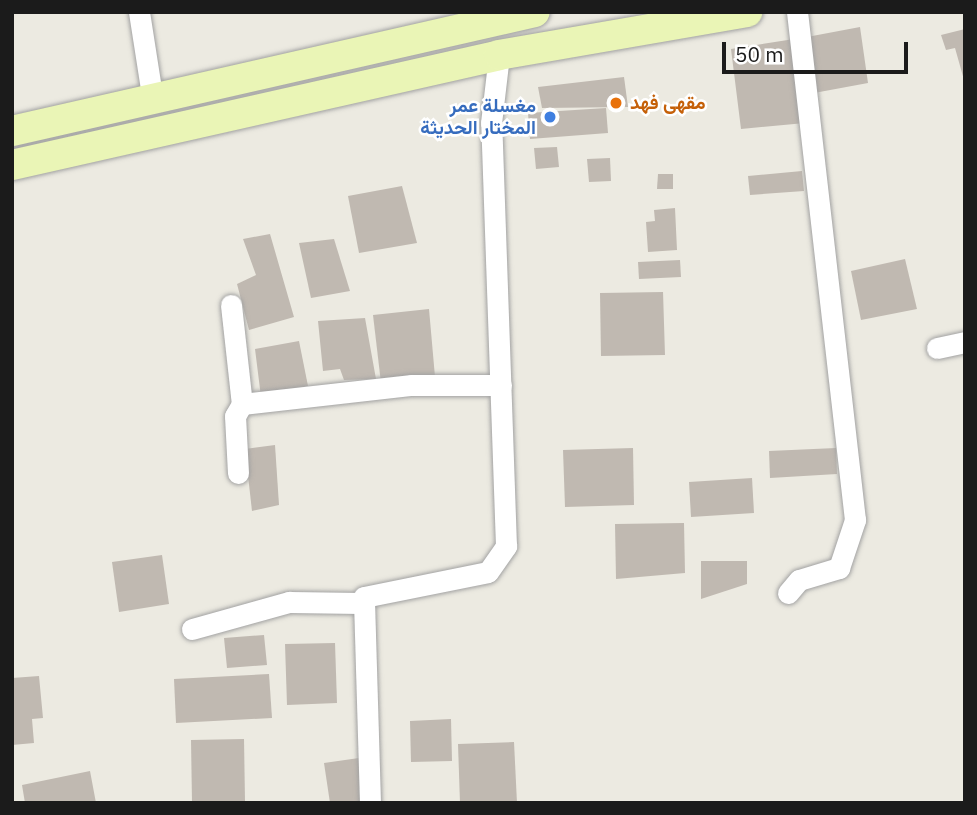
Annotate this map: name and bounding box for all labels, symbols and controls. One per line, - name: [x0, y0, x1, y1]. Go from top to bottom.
- scale bar: [725, 28, 911, 72]
- text: 50 m: [735, 40, 784, 68]
- place label: مقهى فهد: [630, 92, 706, 114]
- place label: مغسلة عمر المختار الحديثة: [420, 95, 536, 139]
- marker: مقهى فهد: [608, 95, 624, 111]
- marker: مغسلة عمر المختار الحديثة: [542, 109, 558, 125]

